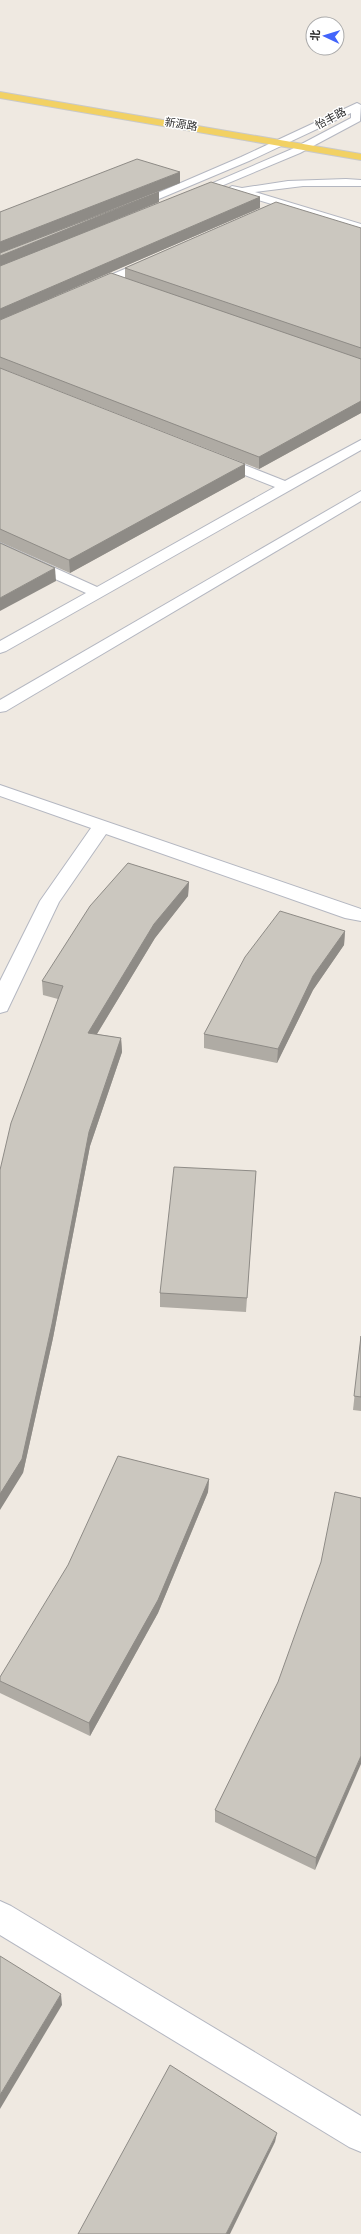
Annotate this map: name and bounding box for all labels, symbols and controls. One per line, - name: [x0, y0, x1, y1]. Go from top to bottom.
- north arrow: [305, 16, 345, 56]
- text: 北: [309, 29, 323, 41]
- street label: 怡丰路: [313, 105, 349, 133]
- street label: 新源路: [164, 116, 198, 134]

